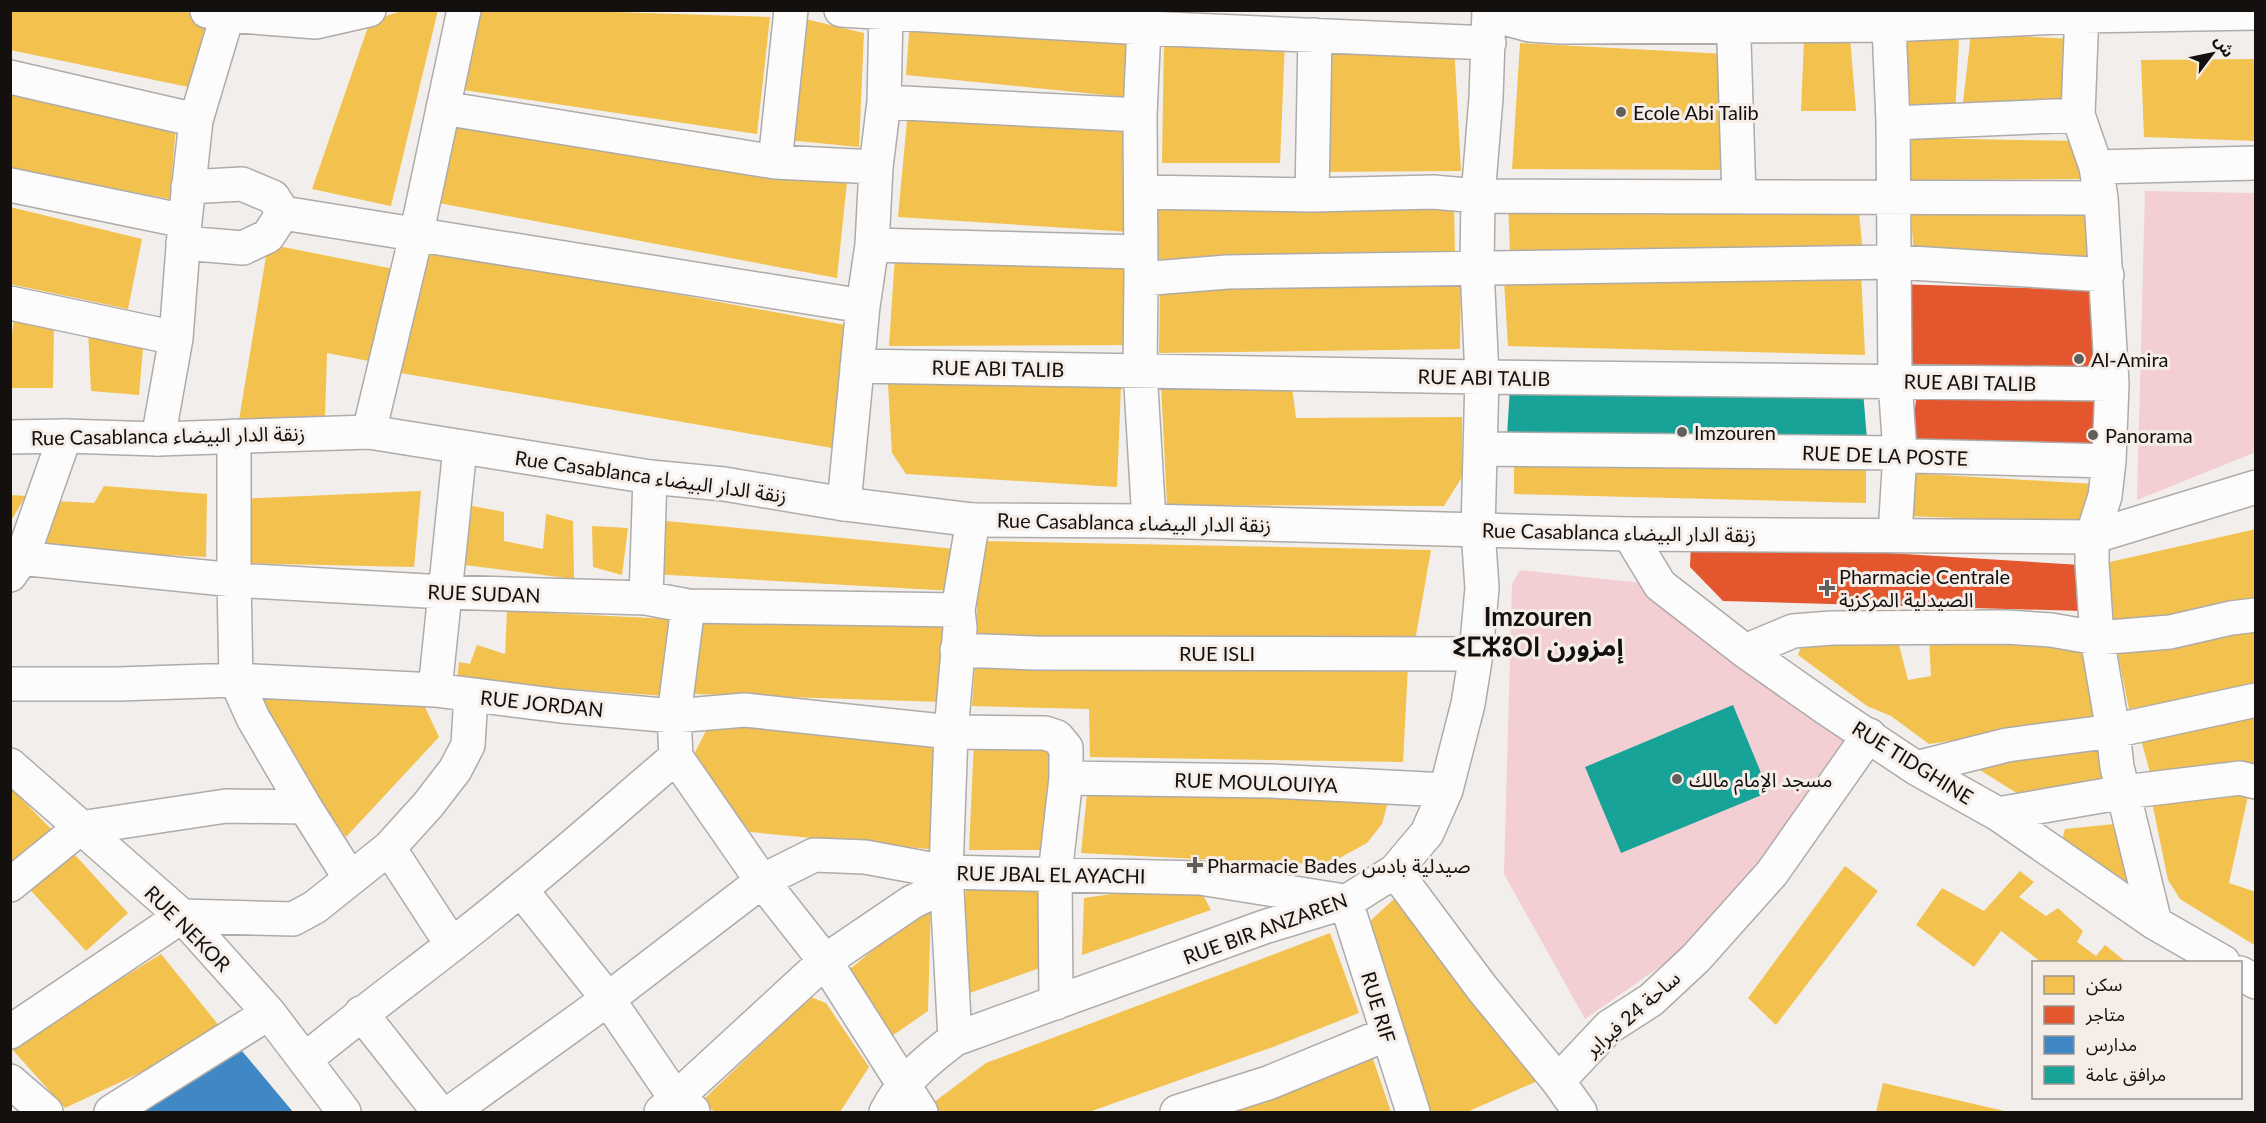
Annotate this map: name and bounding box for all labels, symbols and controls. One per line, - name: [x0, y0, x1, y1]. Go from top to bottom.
- north arrow: [2182, 24, 2242, 84]
- text: ش: [2210, 31, 2239, 61]
- place label: Ecole Abi Talib: [1633, 100, 1759, 124]
- marker: Ecole Abi Talib: [1614, 105, 1628, 119]
- place label: Al-Amira: [2091, 347, 2168, 371]
- marker: Al-Amira: [2072, 352, 2086, 366]
- street label: RUE ABI TALIB: [932, 355, 1064, 381]
- street label: RUE ABI TALIB: [1418, 364, 1550, 390]
- street label: RUE ABI TALIB: [1904, 369, 2036, 395]
- place label: Imzouren: [1694, 420, 1776, 444]
- street label: Rue Casablanca زنقة الدار البيضاء: [31, 421, 305, 450]
- place label: Panorama: [2105, 423, 2193, 447]
- marker: Imzouren: [1675, 425, 1689, 439]
- marker: Panorama: [2086, 428, 2100, 442]
- street label: RUE DE LA POSTE: [1802, 440, 1968, 470]
- street label: Rue Casablanca زنقة الدار البيضاء: [513, 445, 789, 508]
- street label: Rue Casablanca زنقة الدار البيضاء: [997, 508, 1271, 537]
- street label: Rue Casablanca زنقة الدار البيضاء: [1482, 518, 1756, 547]
- place label: Pharmacie Centrale الصيدلية المركزية: [1839, 564, 2010, 612]
- street label: RUE SUDAN: [427, 579, 541, 607]
- marker: Pharmacie Centrale الصيدلية المركزية: [1820, 581, 1834, 595]
- district label: Imzouren ⵉⵎⵣⵓⵔⵏ إمزورن: [1453, 600, 1624, 664]
- street label: RUE ISLI: [1179, 641, 1255, 665]
- street label: RUE JORDAN: [479, 685, 605, 721]
- street label: RUE TIDGHINE: [1848, 715, 1978, 809]
- street label: RUE MOULOUIYA: [1174, 767, 1339, 797]
- place label: مسجد الإمام مالك: [1689, 767, 1832, 795]
- marker: مسجد الإمام مالك: [1670, 772, 1684, 786]
- place label: Pharmacie Bades صيدلية بادس: [1207, 853, 1471, 878]
- marker: Pharmacie Bades صيدلية بادس: [1188, 858, 1202, 872]
- street label: RUE JBAL EL AYACHI: [956, 860, 1146, 888]
- street label: RUE NEKOR: [140, 880, 236, 976]
- street label: RUE BIR ANZAREN: [1180, 887, 1350, 969]
- legend: [2032, 961, 2242, 1099]
- street label: ساحة 24 فبراير: [1579, 965, 1685, 1062]
- street label: RUE RIF: [1357, 968, 1401, 1046]
- text: سكن: [2086, 973, 2122, 996]
- text: متاجر: [2085, 1003, 2125, 1026]
- text: مدارس: [2086, 1033, 2137, 1056]
- text: مرافق عامة: [2086, 1063, 2166, 1086]

